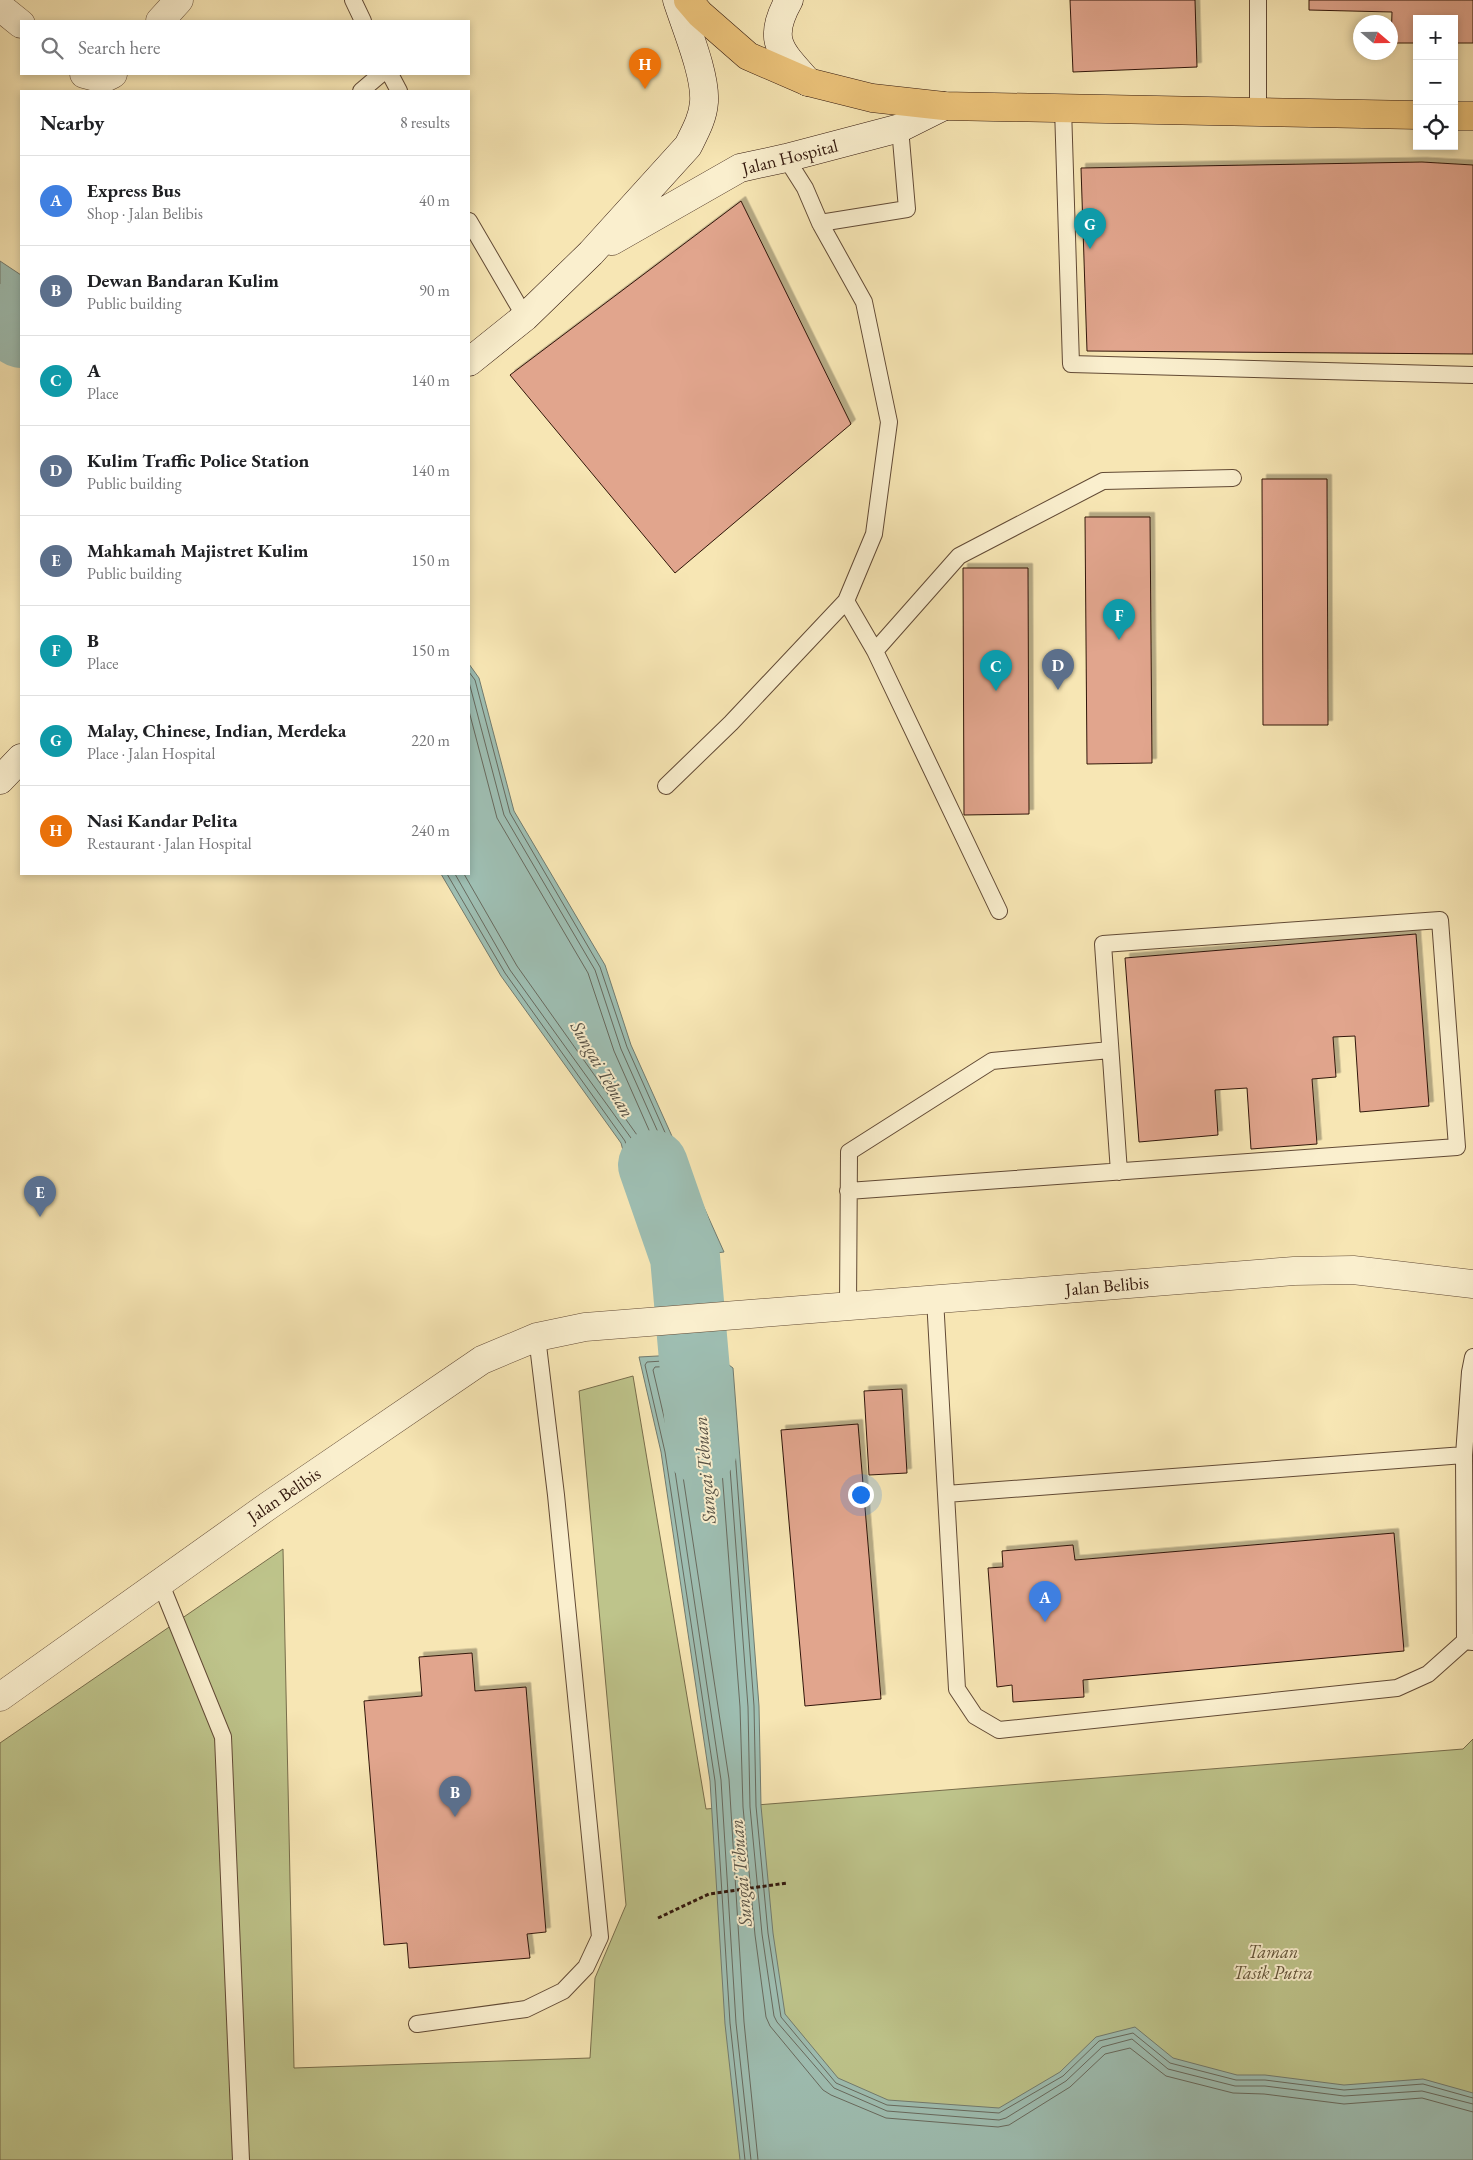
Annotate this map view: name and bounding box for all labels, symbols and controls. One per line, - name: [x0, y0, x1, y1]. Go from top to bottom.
- north arrow: [1353, 15, 1398, 60]
- map controls: [1413, 15, 1458, 150]
- button: +: [1413, 15, 1458, 60]
- search box: [20, 20, 470, 75]
- icon: search: [38, 34, 66, 62]
- text: Search here: [78, 35, 160, 60]
- pin: H: [629, 48, 661, 89]
- button: −: [1413, 60, 1458, 105]
- button: locate: [1413, 105, 1458, 150]
- text: Nearby: [40, 109, 104, 136]
- text: 8 results: [400, 112, 450, 133]
- street label: Jalan Hospital: [738, 133, 840, 180]
- text: Express Bus: [87, 178, 181, 203]
- text: A: [50, 190, 62, 211]
- text: 40 m: [419, 190, 450, 211]
- text: Shop · Jalan Belibis: [87, 203, 203, 224]
- pin: G: [1074, 208, 1106, 249]
- text: Dewan Bandaran Kulim: [87, 268, 279, 293]
- text: B: [51, 280, 61, 301]
- text: 90 m: [419, 280, 450, 301]
- text: Public building: [87, 293, 182, 314]
- text: A: [87, 358, 101, 383]
- text: C: [50, 370, 62, 391]
- text: 140 m: [411, 370, 450, 391]
- text: Place: [87, 383, 119, 404]
- text: Kulim Traffic Police Station: [87, 448, 309, 473]
- text: D: [50, 460, 62, 481]
- text: 140 m: [411, 460, 450, 481]
- text: Public building: [87, 473, 182, 494]
- text: Mahkamah Majistret Kulim: [87, 538, 308, 563]
- text: E: [51, 550, 61, 571]
- text: 150 m: [411, 550, 450, 571]
- text: Public building: [87, 563, 182, 584]
- pin: F: [1103, 599, 1135, 640]
- text: B: [87, 628, 99, 653]
- text: F: [52, 640, 60, 661]
- text: 150 m: [411, 640, 450, 661]
- pin: D: [1042, 649, 1074, 690]
- pin: C: [980, 650, 1012, 691]
- text: Place: [87, 653, 119, 674]
- text: Malay, Chinese, Indian, Merdeka: [87, 718, 346, 743]
- text: G: [50, 730, 62, 751]
- text: 220 m: [411, 730, 450, 751]
- text: Place · Jalan Hospital: [87, 743, 215, 764]
- text: Nasi Kandar Pelita: [87, 808, 237, 833]
- text: H: [50, 820, 62, 841]
- text: 240 m: [411, 820, 450, 841]
- text: Restaurant · Jalan Hospital: [87, 833, 252, 854]
- water label: Sungai Tebuan: [564, 1015, 640, 1122]
- pin: E: [24, 1176, 56, 1217]
- street label: Jalan Belibis: [1062, 1270, 1150, 1301]
- water label: Sungai Tebuan: [687, 1415, 722, 1526]
- street label: Jalan Belibis: [241, 1462, 325, 1529]
- your location: [848, 1482, 874, 1508]
- pin: A: [1029, 1581, 1061, 1622]
- pin: B: [439, 1776, 471, 1817]
- water label: Sungai Tebuan: [723, 1818, 758, 1929]
- park label: Taman Tasik Putra: [1233, 1940, 1313, 1984]

